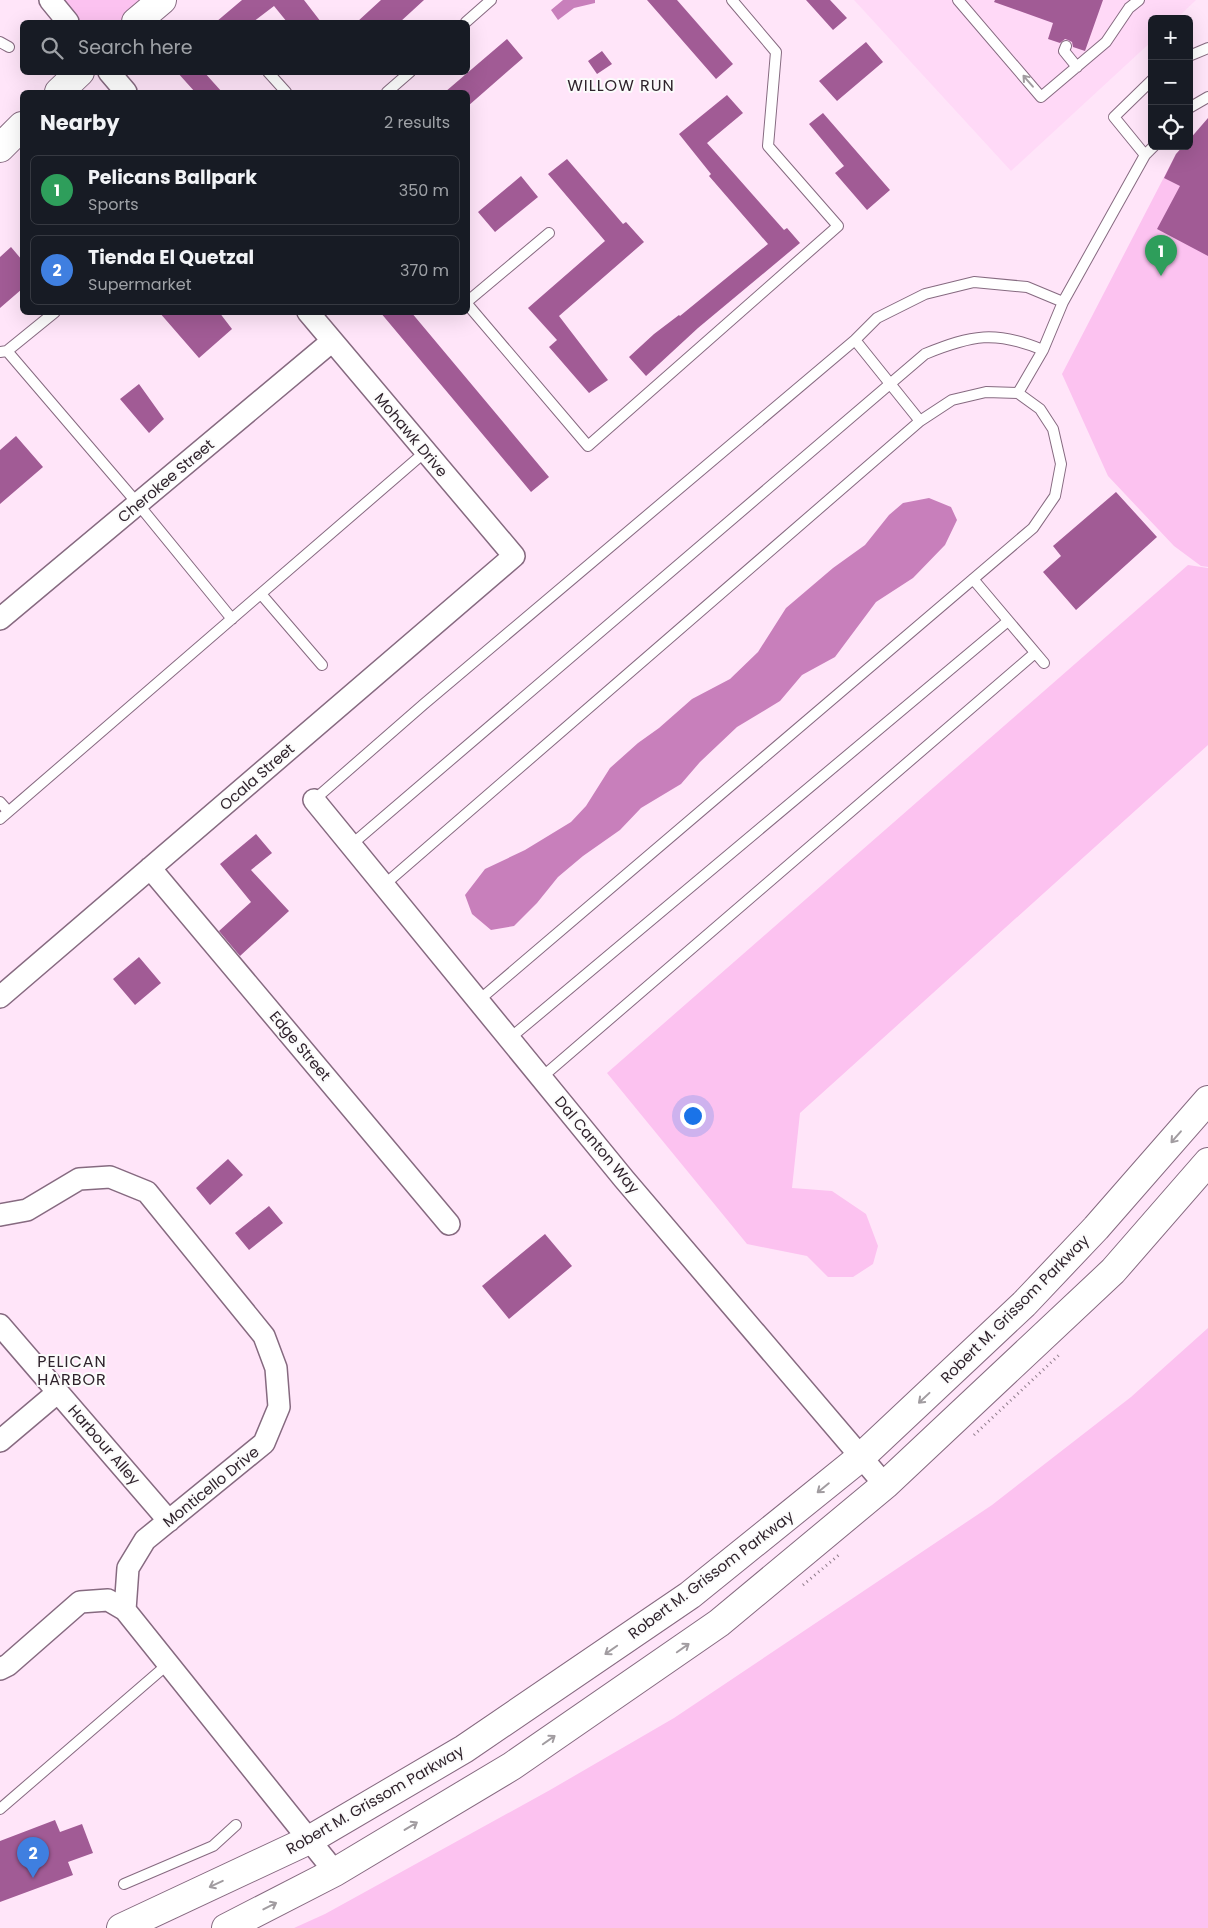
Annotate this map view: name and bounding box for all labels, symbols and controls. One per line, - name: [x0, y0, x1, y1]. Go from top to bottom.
- map controls: [1148, 15, 1193, 150]
- button: +: [1148, 15, 1193, 60]
- search box: [20, 20, 470, 75]
- icon: search: [38, 34, 66, 62]
- text: Search here: [78, 34, 192, 61]
- button: −: [1148, 60, 1193, 105]
- district label: WILLOW RUN: [567, 74, 675, 97]
- one-way arrow: [1023, 75, 1034, 88]
- button: locate: [1148, 105, 1193, 150]
- text: Nearby: [40, 108, 120, 137]
- text: 2 results: [384, 111, 450, 134]
- text: Pelicans Ballpark: [88, 164, 257, 191]
- text: 1: [54, 179, 60, 202]
- text: 350 m: [399, 179, 449, 202]
- text: Sports: [88, 193, 139, 216]
- pin: 1: [1145, 235, 1177, 276]
- text: Tienda El Quetzal: [88, 244, 254, 271]
- text: 2: [52, 259, 62, 282]
- text: 370 m: [400, 259, 449, 282]
- text: Supermarket: [88, 273, 192, 296]
- street label: Mohawk Drive: [370, 388, 453, 481]
- street label: Cherokee Street: [113, 434, 218, 527]
- street label: Ocala Street: [215, 738, 299, 815]
- street label: Edge Street: [265, 1006, 336, 1085]
- street label: Dal Canton Way: [550, 1091, 645, 1198]
- your location: [680, 1103, 706, 1129]
- one-way arrow: [1170, 1130, 1182, 1143]
- street label: Robert M. Grissom Parkway: [936, 1229, 1094, 1387]
- district label: PELICAN HARBOR: [37, 1350, 107, 1391]
- one-way arrow: [918, 1392, 931, 1404]
- street label: Harbour Alley: [64, 1400, 146, 1490]
- street label: Monticello Drive: [158, 1441, 263, 1532]
- one-way arrow: [817, 1482, 830, 1493]
- street label: Robert M. Grissom Parkway: [624, 1505, 798, 1644]
- one-way arrow: [676, 1643, 690, 1653]
- one-way arrow: [604, 1645, 618, 1655]
- one-way arrow: [542, 1735, 556, 1745]
- street label: Robert M. Grissom Parkway: [282, 1740, 468, 1859]
- one-way arrow: [404, 1821, 418, 1831]
- pin: 2: [17, 1837, 49, 1878]
- one-way arrow: [208, 1880, 223, 1890]
- one-way arrow: [262, 1901, 277, 1911]

